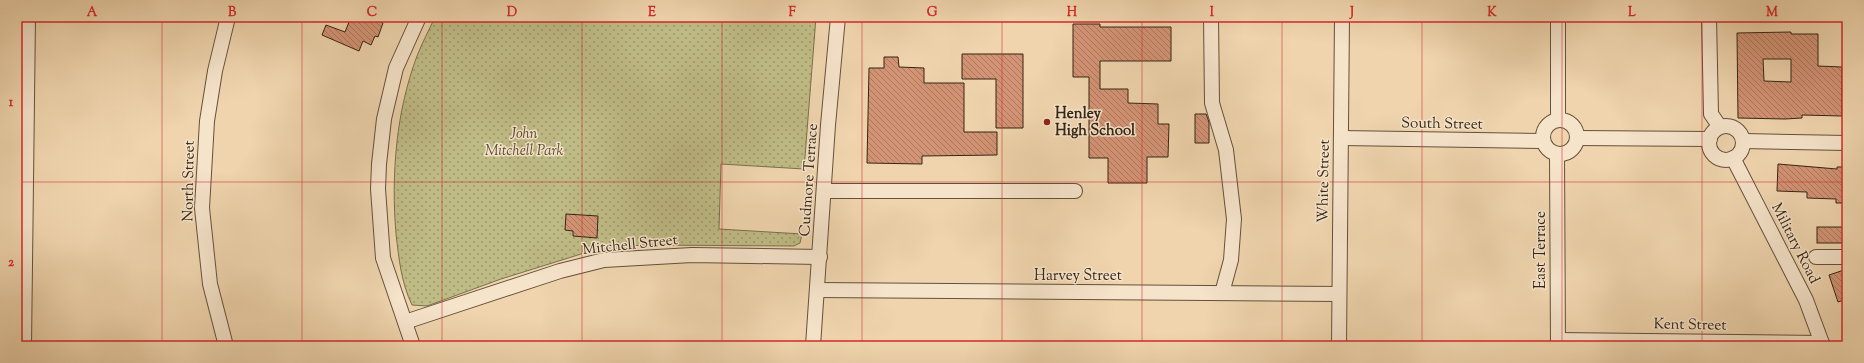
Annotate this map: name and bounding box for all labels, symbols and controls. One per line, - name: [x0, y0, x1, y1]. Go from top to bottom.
- text: A: [87, 4, 98, 22]
- text: B: [228, 4, 237, 22]
- text: C: [367, 4, 377, 22]
- text: D: [507, 4, 517, 22]
- text: E: [648, 4, 656, 22]
- text: F: [788, 4, 796, 22]
- text: G: [927, 4, 938, 22]
- text: H: [1067, 4, 1078, 22]
- text: I: [1210, 4, 1215, 22]
- text: J: [1349, 4, 1354, 22]
- text: K: [1487, 4, 1497, 22]
- text: L: [1628, 4, 1636, 22]
- text: M: [1766, 4, 1778, 22]
- text: 1: [9, 94, 14, 112]
- place label: Henley High School: [1055, 104, 1136, 142]
- street label: South Street: [1401, 113, 1483, 136]
- marker: Henley High School: [1042, 117, 1052, 127]
- street label: Cudmore Terrace: [795, 123, 824, 237]
- park label: John Mitchell Park: [485, 124, 564, 162]
- street label: White Street: [1313, 139, 1336, 223]
- street label: North Street: [178, 140, 201, 222]
- street label: Military Road: [1765, 200, 1824, 288]
- street label: East Terrace: [1531, 211, 1552, 289]
- street label: Mitchell Street: [581, 230, 679, 261]
- text: 2: [8, 254, 15, 272]
- street label: Harvey Street: [1034, 266, 1122, 287]
- street label: Kent Street: [1653, 314, 1727, 337]

